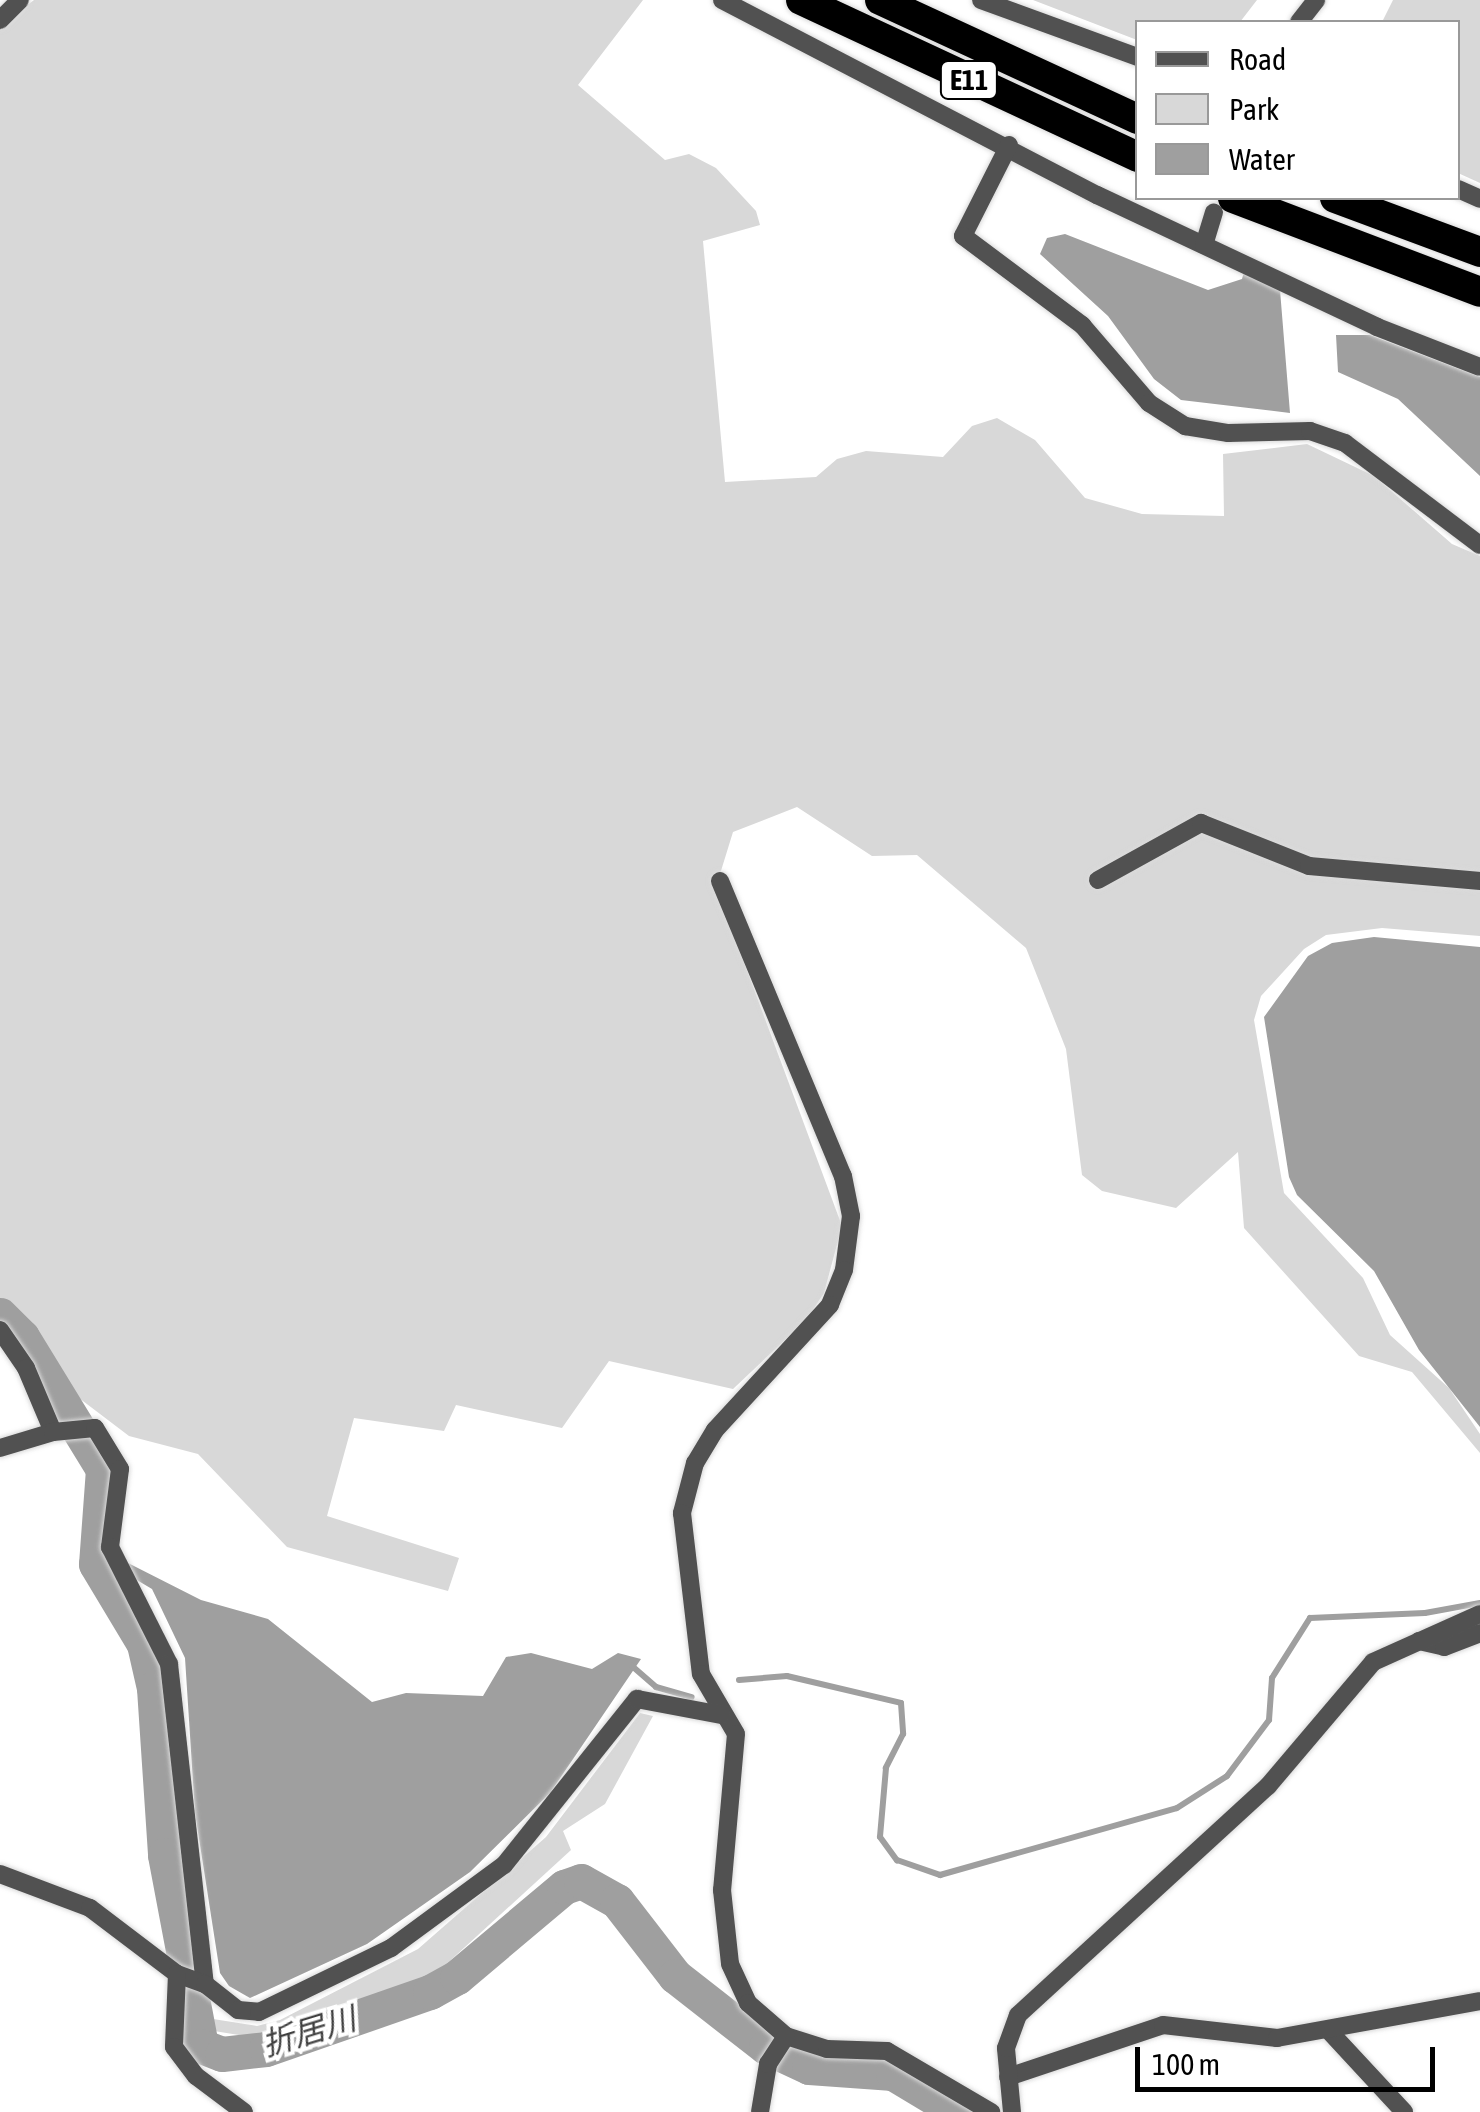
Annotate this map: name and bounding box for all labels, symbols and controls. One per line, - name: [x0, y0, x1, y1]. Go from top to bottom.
- legend: [1135, 20, 1460, 200]
- text: Road: [1229, 42, 1286, 76]
- road number: E11: [939, 57, 999, 103]
- text: Park: [1229, 92, 1279, 126]
- text: Water: [1229, 142, 1295, 176]
- water label: 折居川: [257, 2000, 361, 2064]
- scale bar: [1140, 2027, 1440, 2089]
- text: 100 m: [1152, 2047, 1220, 2081]

